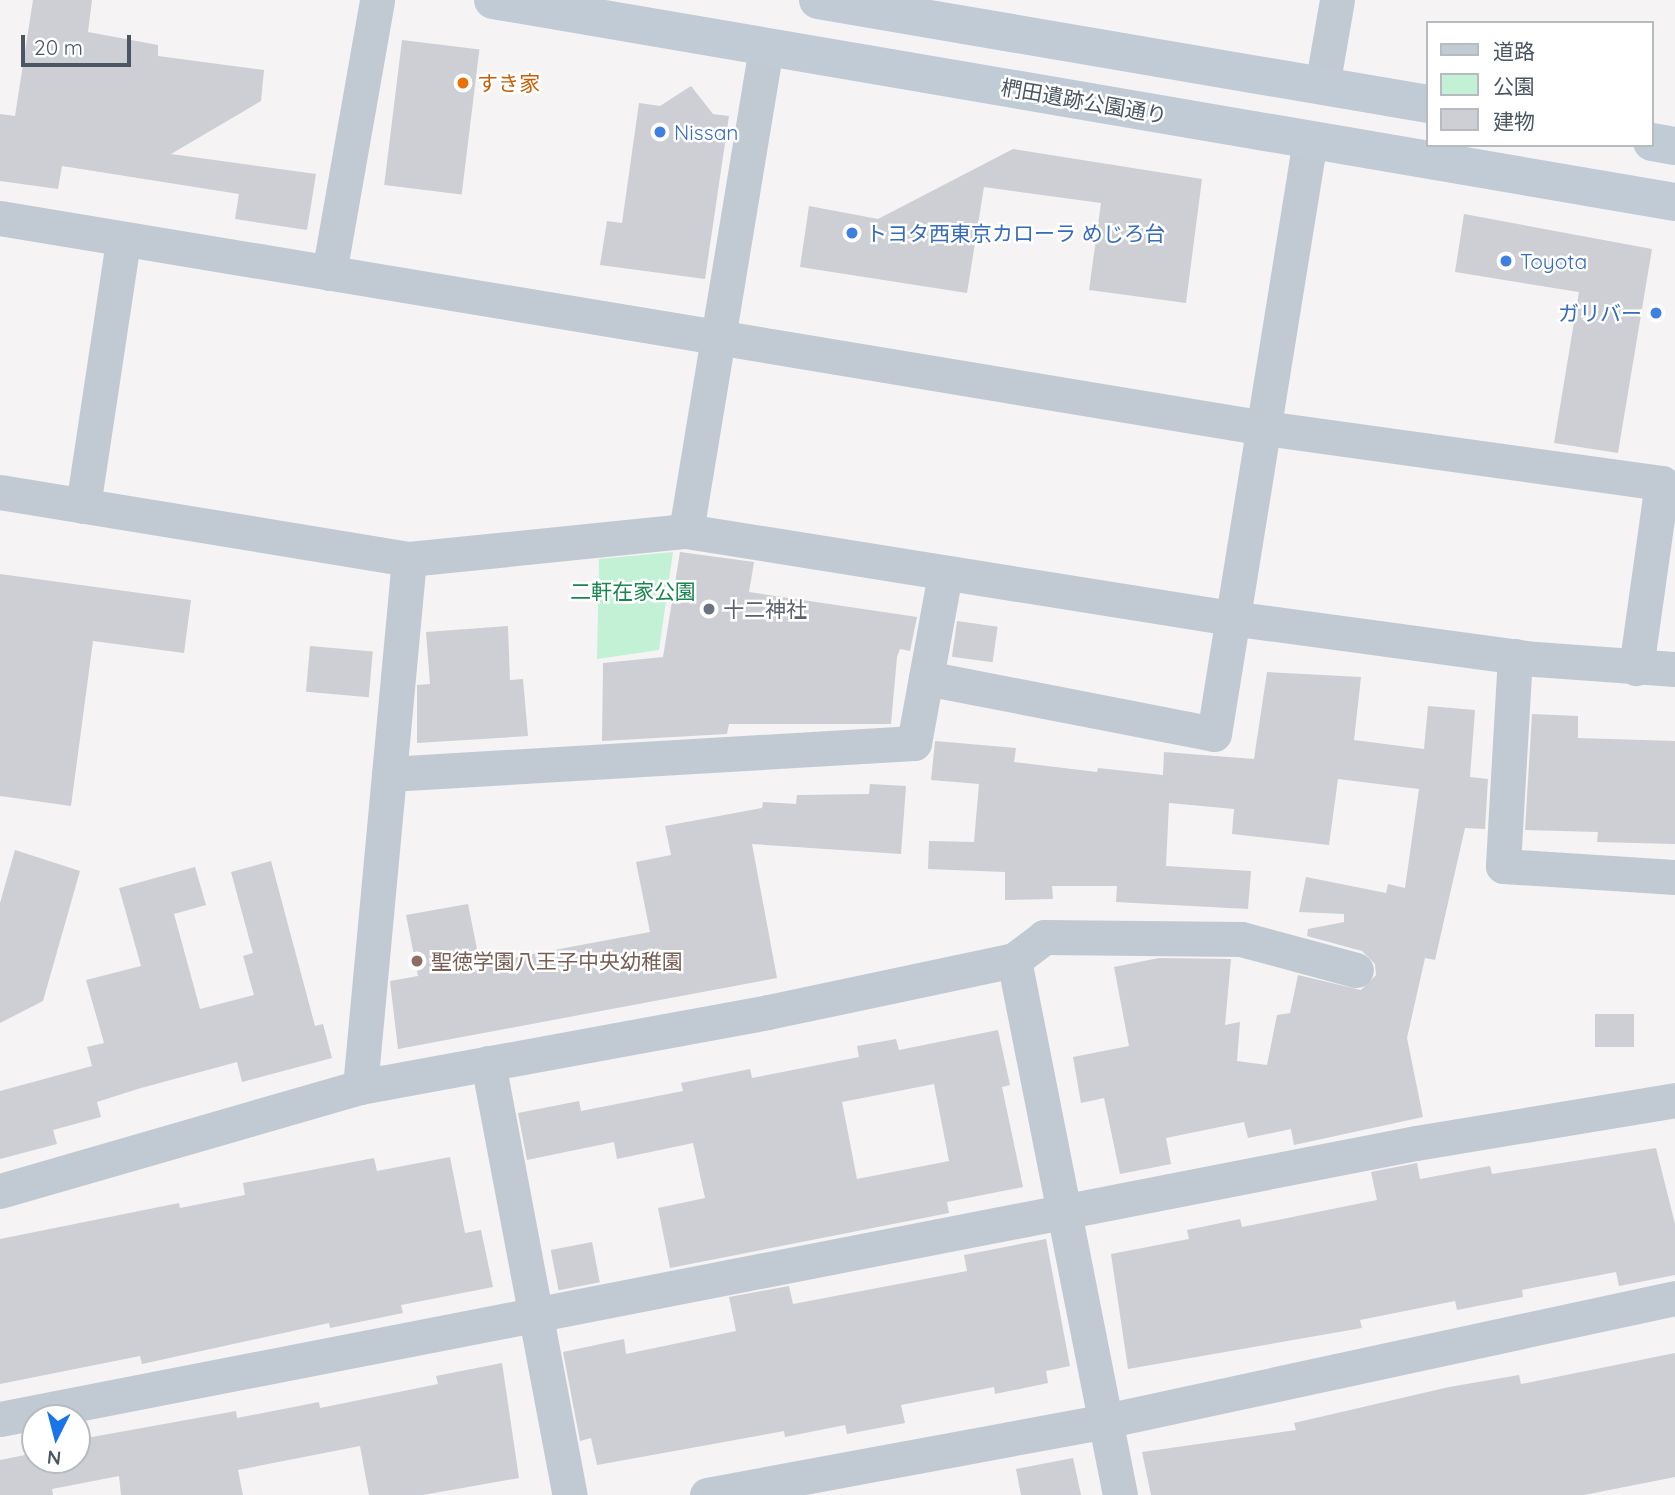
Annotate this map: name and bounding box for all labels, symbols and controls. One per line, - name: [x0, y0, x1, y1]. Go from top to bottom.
- scale bar: [24, 21, 135, 65]
- legend: [1426, 21, 1654, 147]
- text: 20 m: [34, 34, 83, 60]
- text: 道路: [1493, 38, 1535, 64]
- place label: すき家: [477, 70, 540, 96]
- text: 公園: [1493, 73, 1535, 99]
- street label: 椚田遺跡公園通り: [999, 74, 1169, 128]
- marker: すき家: [455, 75, 471, 91]
- text: 建物: [1493, 108, 1535, 134]
- place label: Nissan: [674, 119, 739, 145]
- marker: Nissan: [652, 124, 668, 140]
- place label: トヨタ西東京カローラ めじろ台: [866, 220, 1166, 246]
- marker: トヨタ西東京カローラ めじろ台: [844, 225, 860, 241]
- place label: Toyota: [1520, 248, 1587, 274]
- marker: Toyota: [1498, 253, 1514, 269]
- place label: ガリバー: [1558, 300, 1642, 326]
- marker: ガリバー: [1648, 305, 1664, 321]
- park label: 二軒在家公園: [570, 578, 696, 604]
- place label: 十二神社: [723, 596, 807, 622]
- marker: 十二神社: [701, 601, 717, 617]
- place label: 聖徳学園八王子中央幼稚園: [431, 948, 683, 974]
- marker: 聖徳学園八王子中央幼稚園: [409, 953, 425, 969]
- north arrow: [21, 1404, 91, 1474]
- text: N: [46, 1445, 62, 1471]

